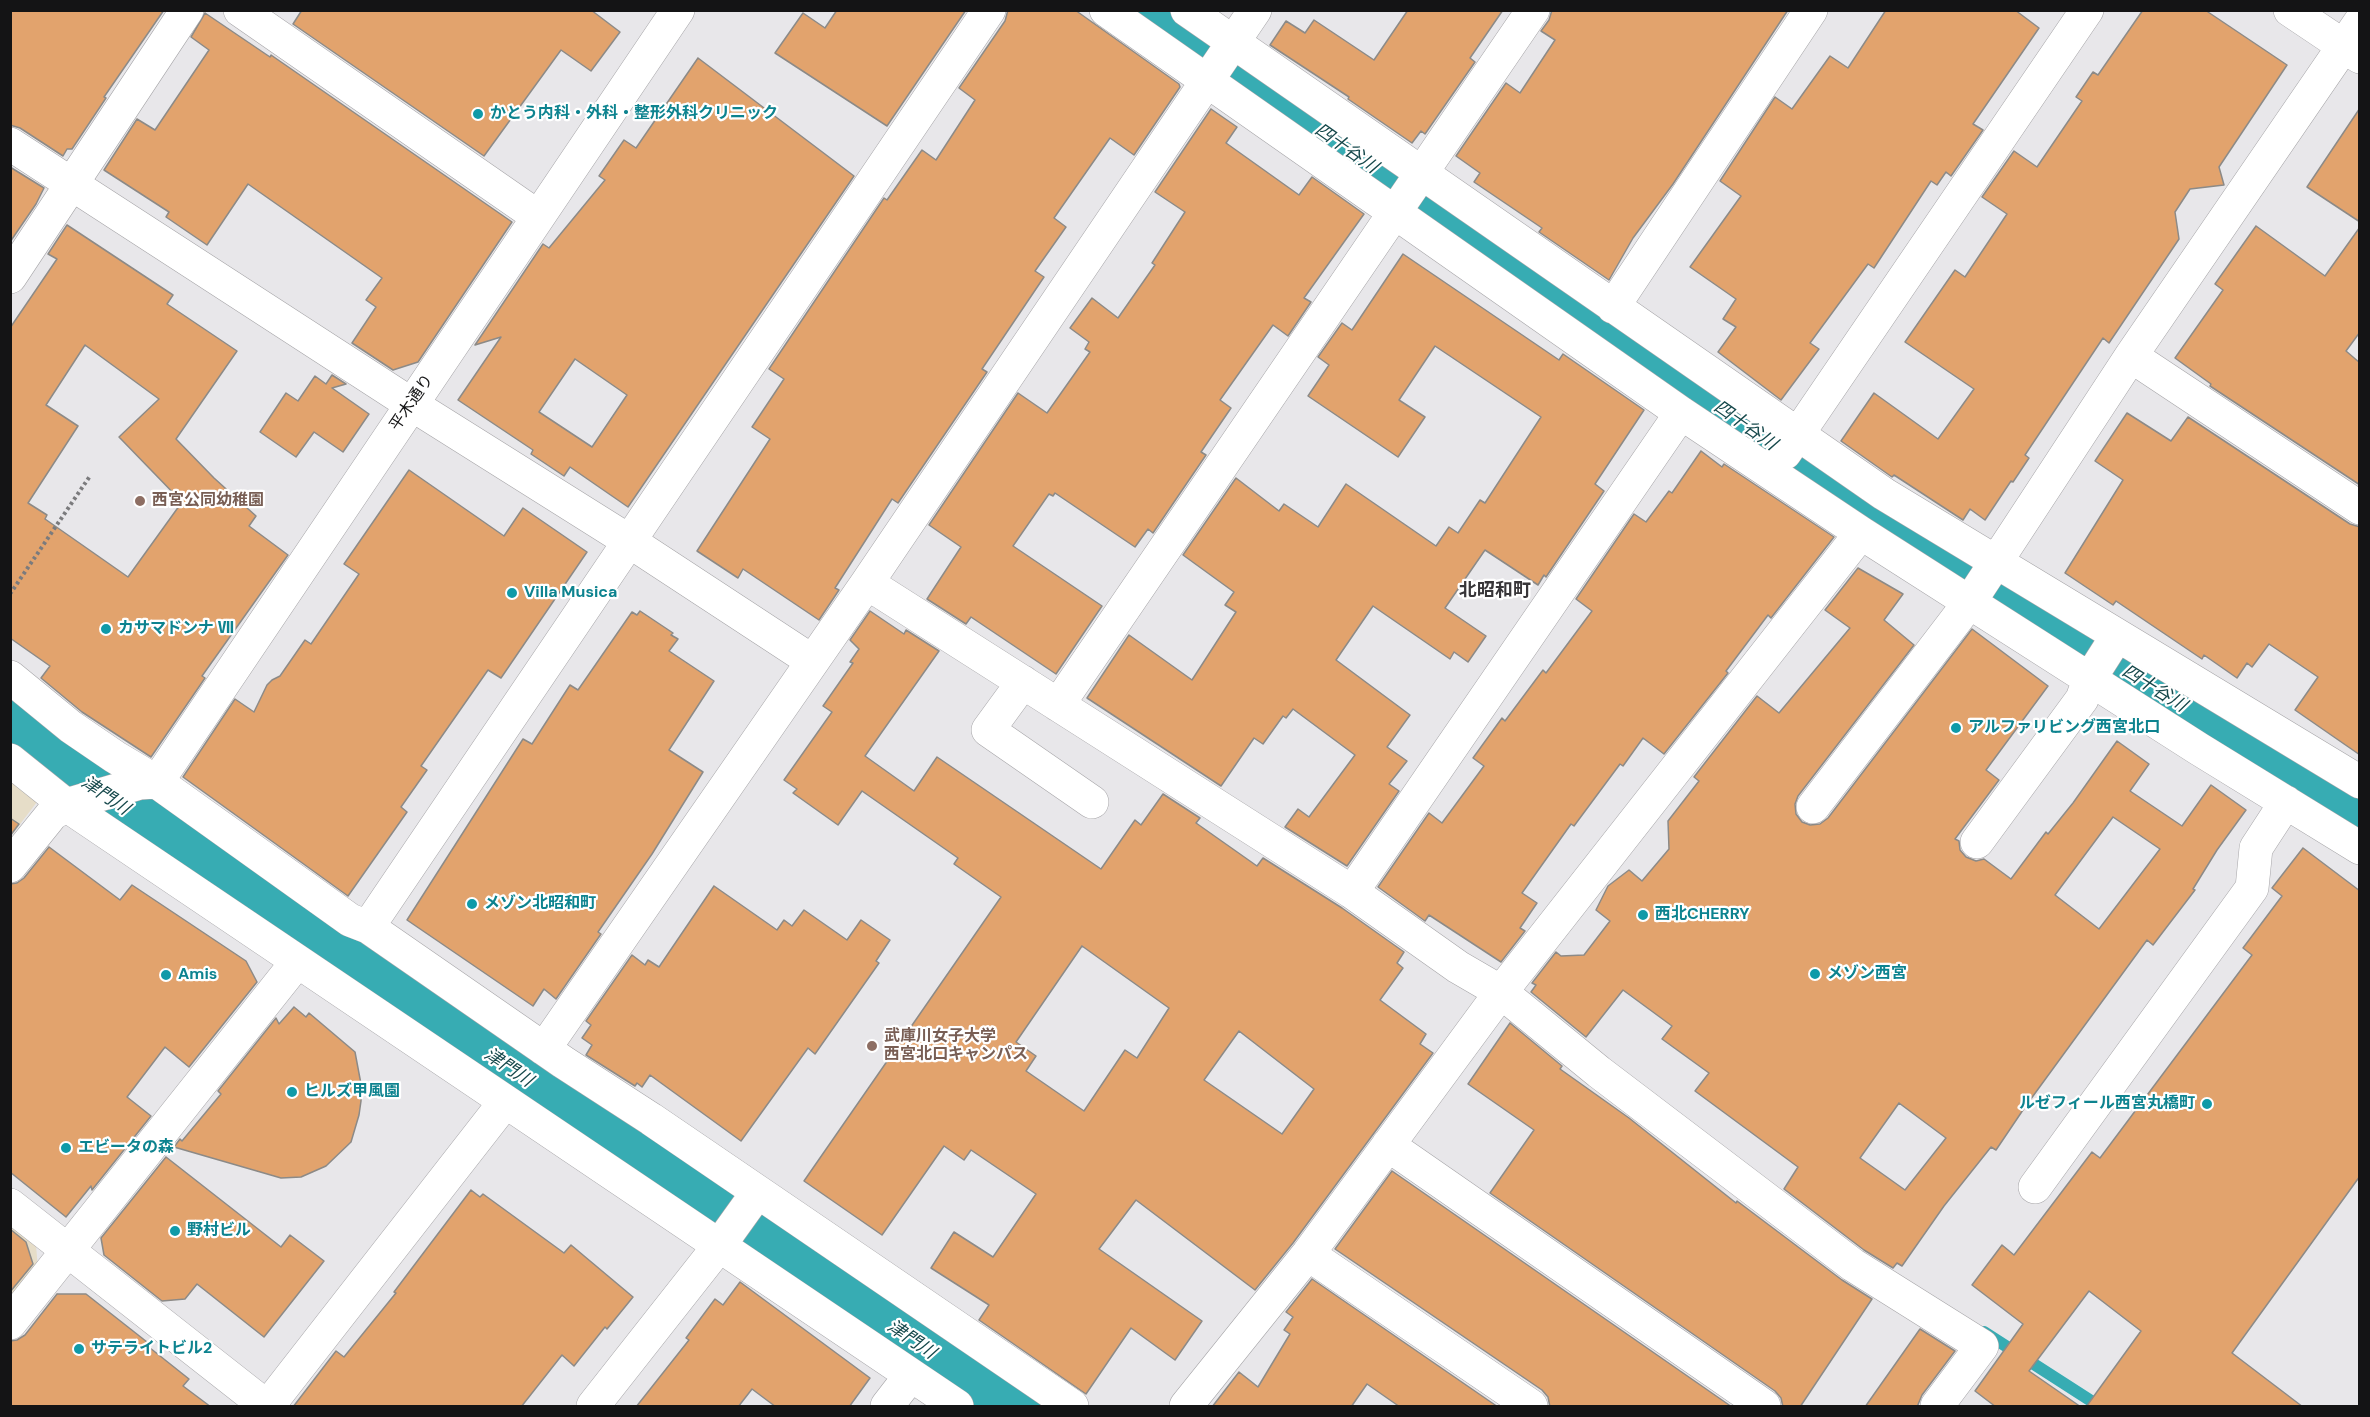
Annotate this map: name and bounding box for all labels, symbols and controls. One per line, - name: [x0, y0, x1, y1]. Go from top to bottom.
- place label: かとう内科・外科・整形外科クリニック: [490, 104, 778, 124]
- marker: かとう内科・外科・整形外科クリニック: [471, 107, 485, 121]
- water label: 四十谷川: [1310, 120, 1382, 178]
- street label: 平木通り: [386, 371, 438, 435]
- water label: 四十谷川: [1709, 397, 1781, 455]
- place label: 西宮公同幼稚園: [152, 491, 264, 511]
- marker: 西宮公同幼稚園: [133, 494, 147, 508]
- district label: 北昭和町: [1459, 580, 1531, 602]
- place label: Villa Musica: [524, 583, 617, 603]
- marker: Villa Musica: [505, 586, 519, 600]
- place label: カサマドンナ Ⅶ: [118, 619, 234, 639]
- marker: カサマドンナ Ⅶ: [99, 622, 113, 636]
- water label: 四十谷川: [2118, 661, 2190, 717]
- place label: アルファリビング西宮北口: [1968, 718, 2160, 738]
- marker: アルファリビング西宮北口: [1949, 721, 1963, 735]
- water label: 津門川: [77, 772, 133, 820]
- place label: メゾン北昭和町: [484, 894, 596, 914]
- marker: メゾン北昭和町: [465, 897, 479, 911]
- place label: 西北CHERRY: [1655, 905, 1750, 925]
- marker: 西北CHERRY: [1636, 908, 1650, 922]
- place label: メゾン西宮: [1827, 964, 1907, 984]
- place label: Amis: [178, 965, 217, 985]
- marker: メゾン西宮: [1808, 967, 1822, 981]
- marker: Amis: [159, 968, 173, 982]
- place label: 武庫川女子大学 西宮北口キャンパス: [884, 1027, 1028, 1065]
- marker: 武庫川女子大学 西宮北口キャンパス: [865, 1039, 879, 1053]
- water label: 津門川: [480, 1044, 536, 1092]
- place label: ヒルズ甲風園: [304, 1082, 400, 1102]
- marker: ヒルズ甲風園: [285, 1085, 299, 1099]
- place label: ルゼフィール西宮丸橋町: [2019, 1094, 2195, 1114]
- marker: ルゼフィール西宮丸橋町: [2200, 1097, 2214, 1111]
- place label: エビータの森: [78, 1138, 174, 1158]
- marker: エビータの森: [59, 1141, 73, 1155]
- place label: 野村ビル: [187, 1221, 251, 1241]
- marker: 野村ビル: [168, 1224, 182, 1238]
- water label: 津門川: [883, 1316, 939, 1364]
- place label: サテライトビル2: [91, 1339, 212, 1359]
- marker: サテライトビル2: [72, 1342, 86, 1356]

